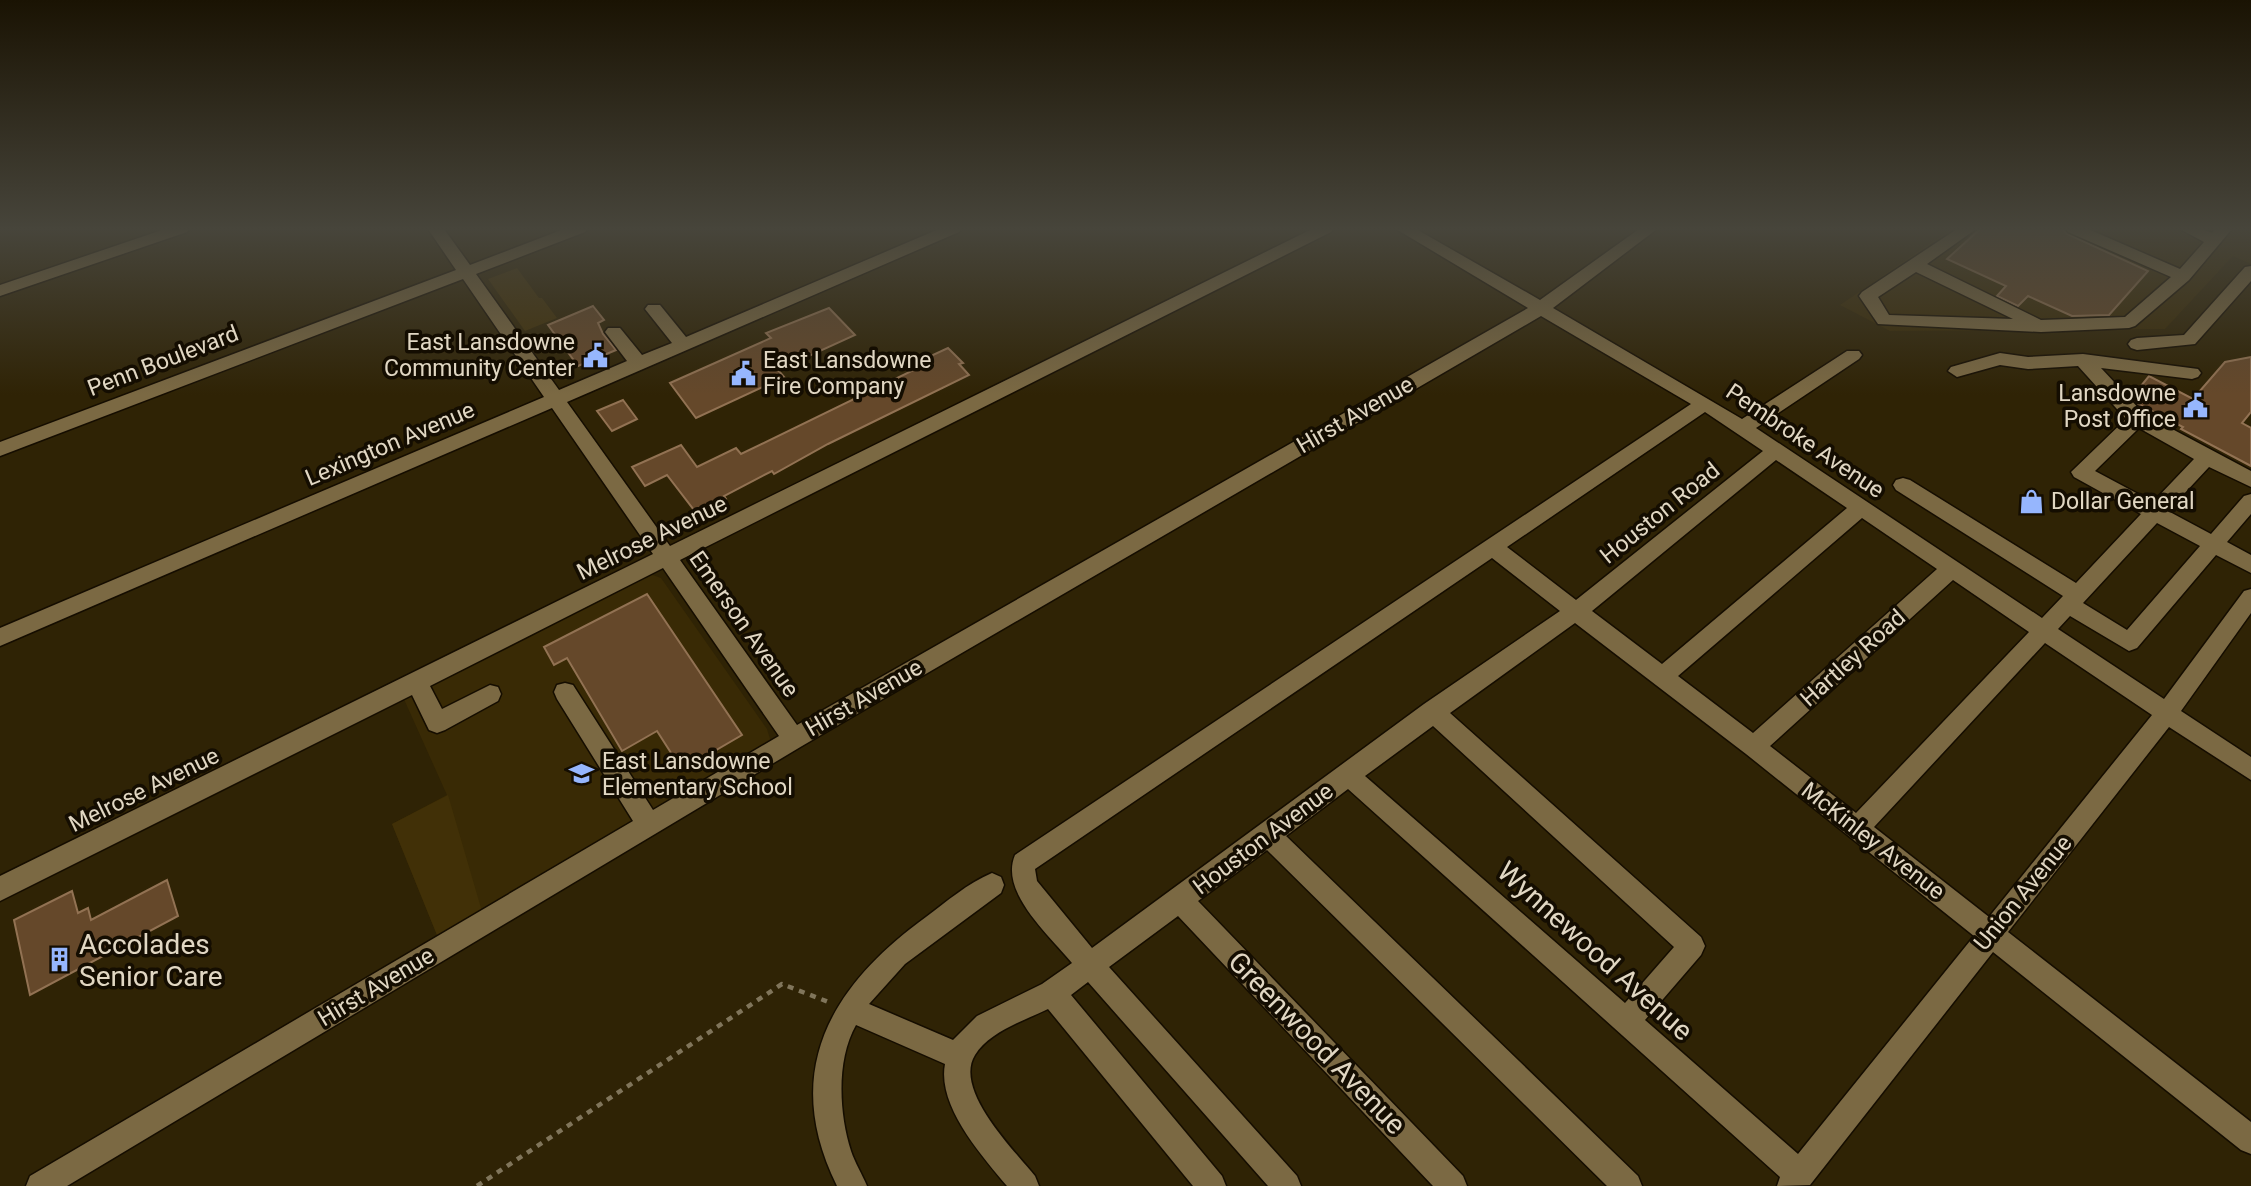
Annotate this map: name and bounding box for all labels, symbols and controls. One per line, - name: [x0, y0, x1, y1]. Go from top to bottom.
- street label: Penn Boulevard: [84, 320, 242, 402]
- place label: East Lansdowne Community Center: [384, 329, 575, 382]
- public building icon: East Lansdowne Community Center: [581, 341, 609, 369]
- place label: East Lansdowne Fire Company: [763, 347, 931, 400]
- public building icon: East Lansdowne Fire Company: [729, 359, 757, 387]
- street label: Hirst Avenue: [1292, 371, 1418, 459]
- street label: Pembroke Avenue: [1721, 378, 1889, 504]
- place label: Lansdowne Post Office: [2058, 380, 2176, 433]
- public building icon: Lansdowne Post Office: [2182, 392, 2210, 420]
- street label: Lexington Avenue: [301, 396, 479, 492]
- street label: Houston Road: [1595, 457, 1725, 569]
- shop icon: Dollar General: [2017, 487, 2045, 515]
- place label: Dollar General: [2051, 488, 2195, 515]
- street label: Melrose Avenue: [573, 490, 731, 586]
- street label: Emerson Avenue: [684, 546, 804, 702]
- street label: Hartley Road: [1795, 604, 1911, 712]
- street label: Hirst Avenue: [801, 654, 927, 742]
- street label: Melrose Avenue: [65, 742, 223, 838]
- place label: East Lansdowne Elementary School: [602, 748, 793, 801]
- school or university icon: East Lansdowne Elementary School: [568, 760, 596, 788]
- street label: McKinley Avenue: [1796, 777, 1950, 905]
- street label: Houston Avenue: [1188, 778, 1338, 900]
- street label: Union Avenue: [1968, 830, 2078, 956]
- street label: Wynnewood Avenue: [1491, 855, 1699, 1047]
- place label: Accolades Senior Care: [79, 928, 223, 993]
- street label: Hirst Avenue: [313, 942, 439, 1032]
- street label: Greenwood Avenue: [1222, 945, 1412, 1141]
- building icon: Accolades Senior Care: [45, 946, 73, 974]

